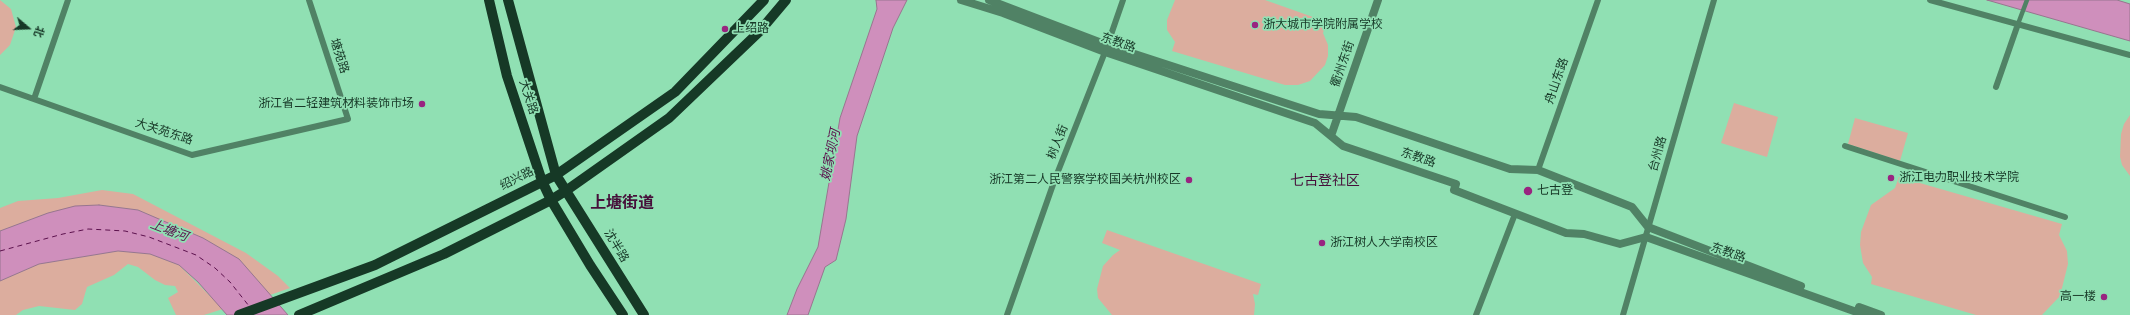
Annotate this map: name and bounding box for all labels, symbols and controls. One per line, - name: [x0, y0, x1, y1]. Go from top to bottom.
- north arrow: [8, 8, 48, 48]
- place label: 浙大城市学院附属学校: [1263, 18, 1383, 32]
- marker: 浙大城市学院附属学校: [1250, 20, 1260, 30]
- place label: 上绍路: [733, 22, 769, 36]
- text: 北: [31, 24, 48, 39]
- marker: 上绍路: [720, 24, 730, 34]
- street label: 东教路: [1099, 30, 1137, 56]
- street label: 塘苑路: [327, 37, 351, 75]
- street label: 衢州东街: [1328, 39, 1358, 89]
- street label: 舟山东路: [1542, 56, 1572, 106]
- street label: 大关路: [516, 78, 540, 116]
- place label: 浙江省二轻建筑材料装饰市场: [258, 97, 414, 111]
- marker: 浙江省二轻建筑材料装饰市场: [417, 99, 427, 109]
- street label: 大关苑东路: [133, 116, 195, 148]
- street label: 树人街: [1045, 123, 1071, 161]
- water label: 姚家坝河: [818, 128, 844, 182]
- street label: 台州路: [1646, 135, 1670, 173]
- street label: 东教路: [1399, 145, 1437, 171]
- street label: 绍兴路: [498, 164, 536, 194]
- place label: 浙江电力职业技术学院: [1899, 171, 2019, 185]
- place label: 浙江第二人民警察学校国关杭州校区: [989, 173, 1181, 187]
- district label: 七古登社区: [1290, 173, 1360, 189]
- marker: 浙江电力职业技术学院: [1886, 173, 1896, 183]
- marker: 浙江第二人民警察学校国关杭州校区: [1184, 175, 1194, 185]
- place label: 七古登: [1537, 184, 1573, 198]
- marker: 七古登: [1522, 185, 1534, 197]
- district label: 上塘街道: [590, 194, 654, 214]
- water label: 上塘河: [148, 217, 190, 245]
- street label: 沈半路: [601, 227, 631, 265]
- place label: 浙江树人大学南校区: [1330, 236, 1438, 250]
- marker: 浙江树人大学南校区: [1317, 238, 1327, 248]
- street label: 东教路: [1709, 240, 1747, 266]
- place label: 高一楼: [2060, 290, 2096, 304]
- marker: 高一楼: [2099, 292, 2109, 302]

